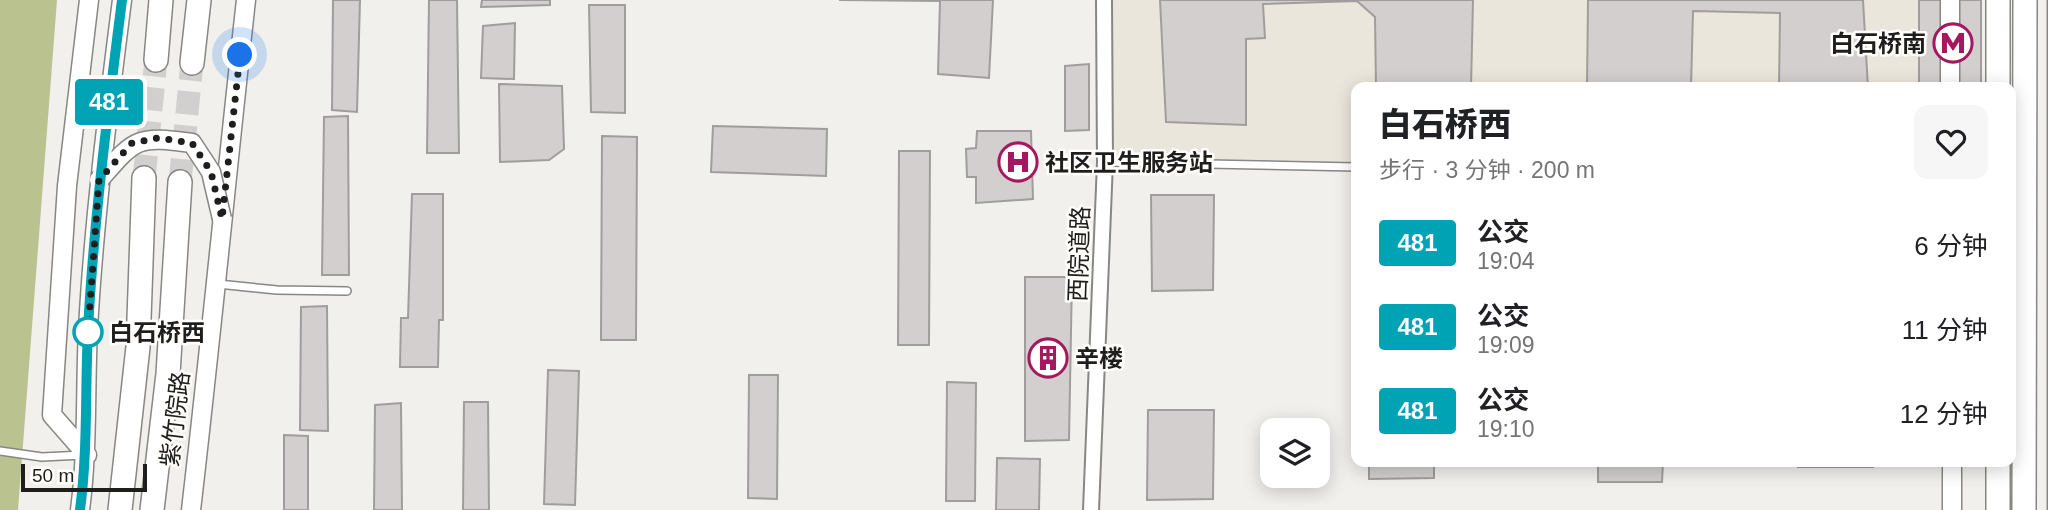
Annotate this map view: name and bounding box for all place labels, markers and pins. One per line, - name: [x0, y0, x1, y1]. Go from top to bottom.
- metro station icon: 白石桥南: [1932, 22, 1974, 64]
- place label: 白石桥南: [1830, 30, 1926, 57]
- hospital icon: 社区卫生服务站: [997, 141, 1039, 183]
- place label: 社区卫生服务站: [1045, 149, 1213, 176]
- marker: 白石桥西: [73, 317, 103, 347]
- place label: 白石桥西: [109, 319, 205, 346]
- building icon: 辛楼: [1027, 337, 1069, 379]
- place label: 辛楼: [1075, 345, 1123, 372]

